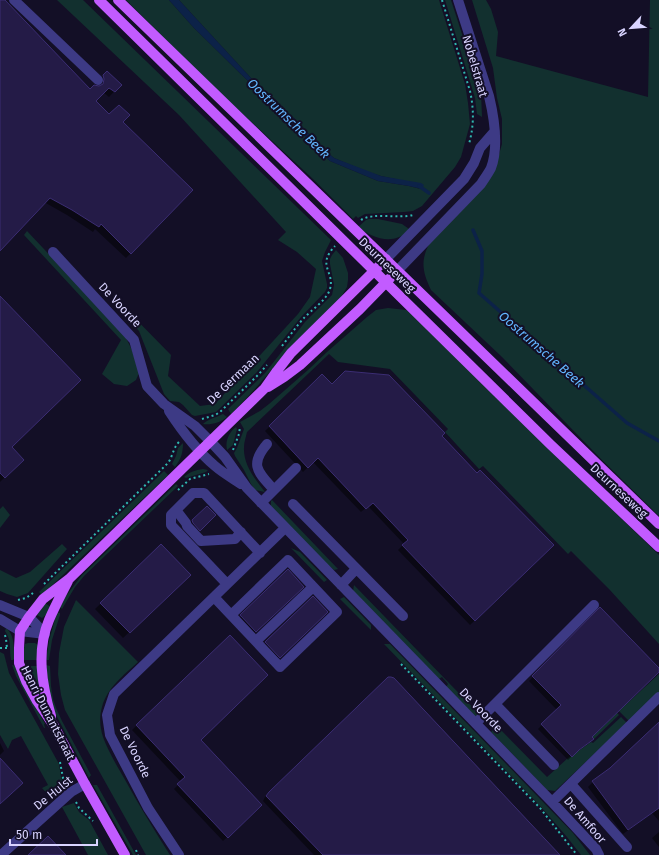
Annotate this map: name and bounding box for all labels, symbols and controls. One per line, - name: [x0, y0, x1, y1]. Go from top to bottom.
- north arrow: [611, 8, 651, 48]
- text: N: [615, 26, 630, 38]
- street label: Nobelstraat: [459, 33, 491, 99]
- water label: Oostrumsche Beek: [244, 75, 333, 161]
- street label: Deurneseweg: [356, 235, 419, 296]
- street label: De Voorde: [96, 280, 144, 330]
- water label: Oostrumsche Beek: [496, 308, 588, 391]
- street label: De Germaan: [204, 351, 262, 407]
- street label: Deurneseweg: [588, 461, 651, 522]
- street label: Henri Dunantstraat: [18, 663, 78, 763]
- street label: De Voorde: [457, 685, 505, 735]
- street label: De Voorde: [116, 724, 154, 780]
- street label: De Hulst: [31, 773, 76, 813]
- street label: De Amfoor: [561, 794, 609, 846]
- scale bar: [10, 821, 97, 847]
- text: 50 m: [16, 828, 42, 842]

